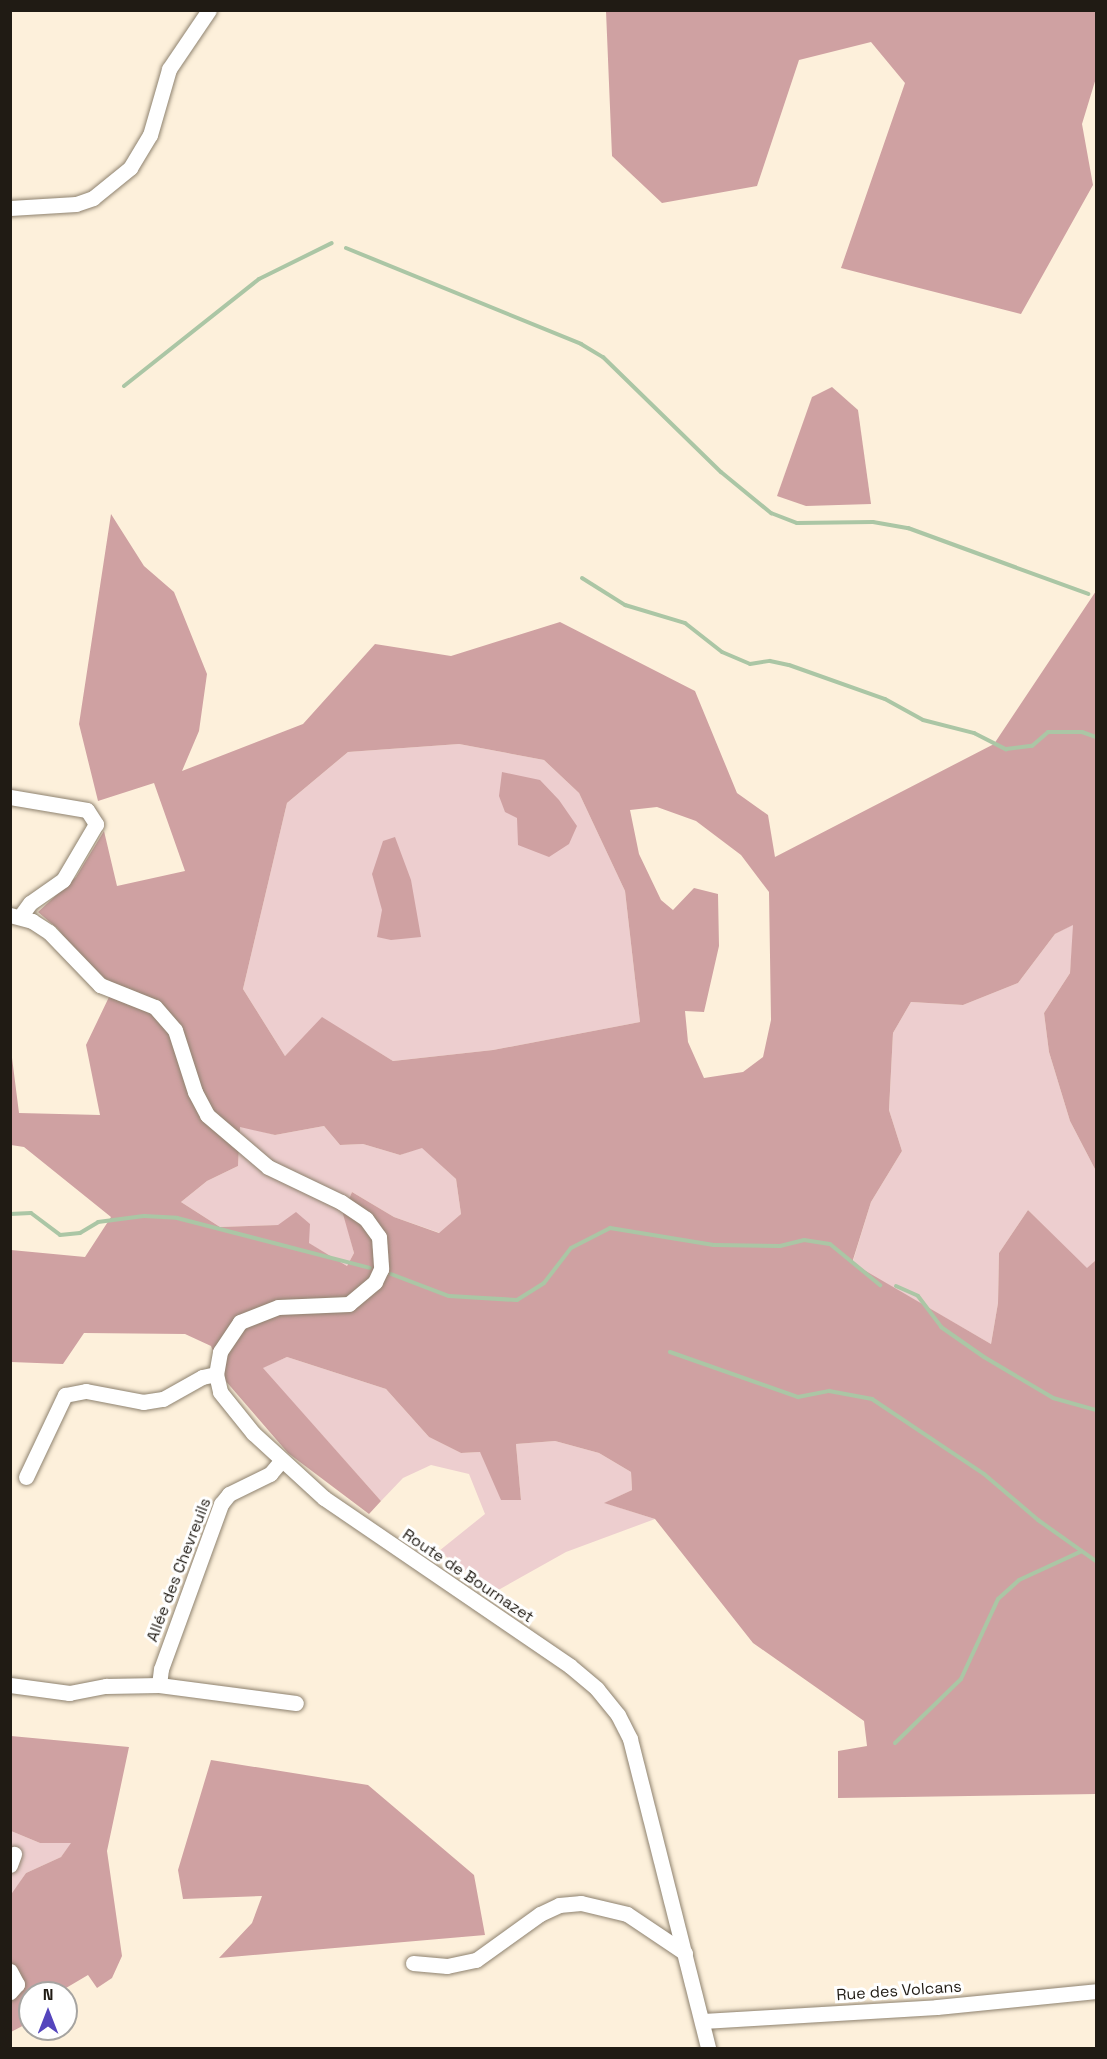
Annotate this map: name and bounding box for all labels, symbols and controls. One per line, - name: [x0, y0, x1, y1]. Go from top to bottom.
- street label: Allée des Chevreuils: [143, 1495, 215, 1645]
- street label: Route de Bournazet: [399, 1525, 537, 1627]
- street label: Rue des Volcans: [836, 1977, 962, 2005]
- north arrow: [18, 1981, 78, 2041]
- text: N: [43, 1984, 53, 2005]

